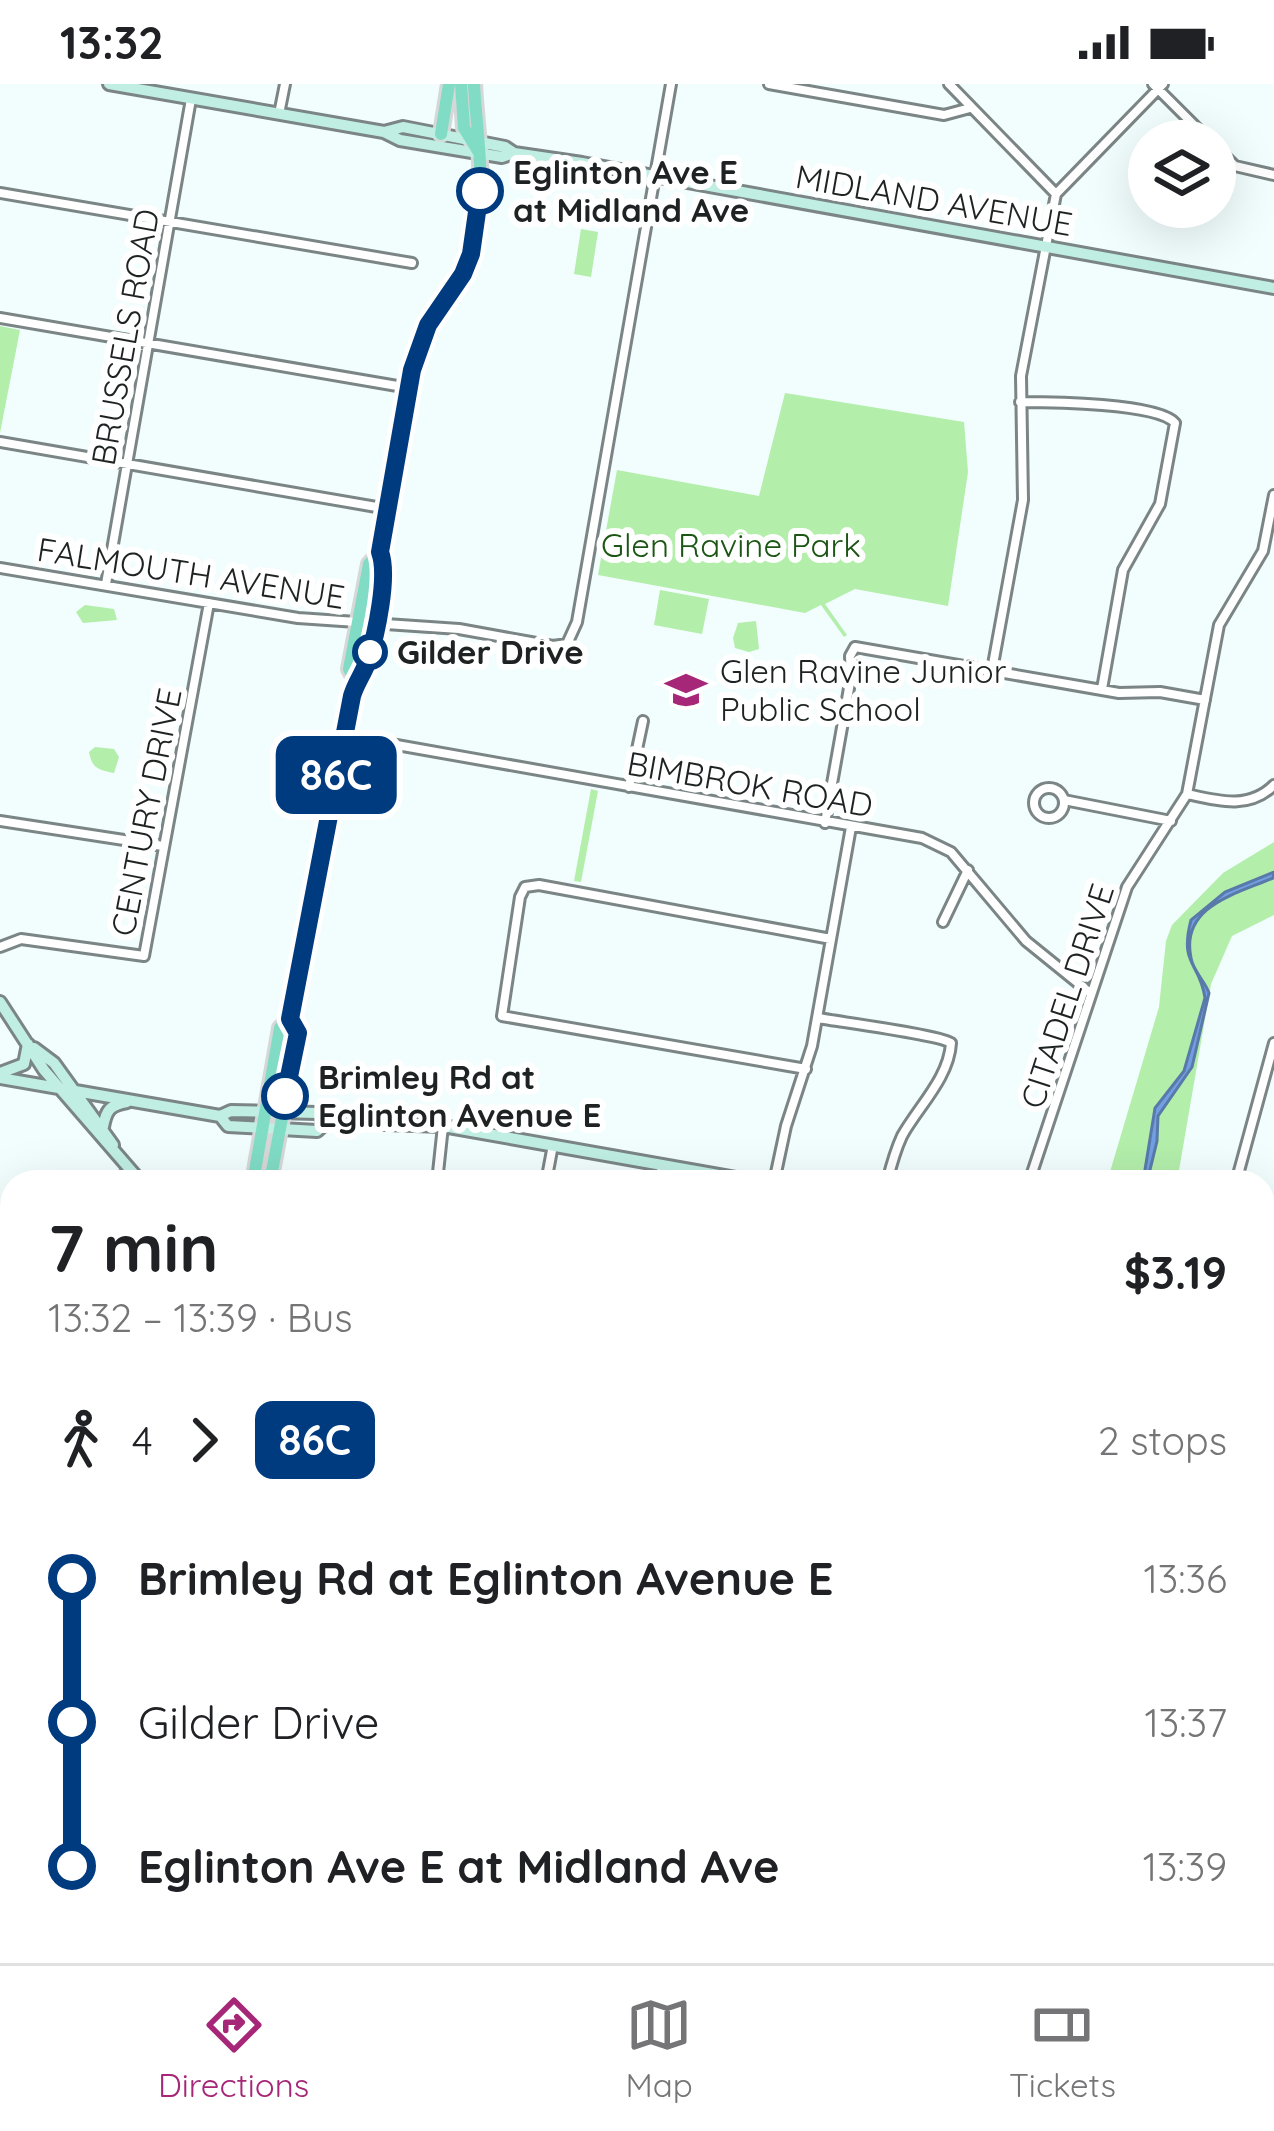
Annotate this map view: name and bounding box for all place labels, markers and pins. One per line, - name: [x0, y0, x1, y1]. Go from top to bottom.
- place label: Eglinton Ave E at Midland Ave: [513, 151, 749, 230]
- marker: Eglinton Ave E at Midland Ave: [458, 169, 502, 213]
- place label: Gilder Drive: [397, 631, 584, 672]
- marker: Gilder Drive: [354, 636, 386, 668]
- place label: Glen Ravine Junior Public School: [720, 650, 1007, 729]
- school or university icon: Glen Ravine Junior Public School: [663, 667, 709, 713]
- place label: Brimley Rd at Eglinton Avenue E: [318, 1056, 601, 1135]
- marker: Brimley Rd at Eglinton Avenue E: [263, 1074, 307, 1118]

